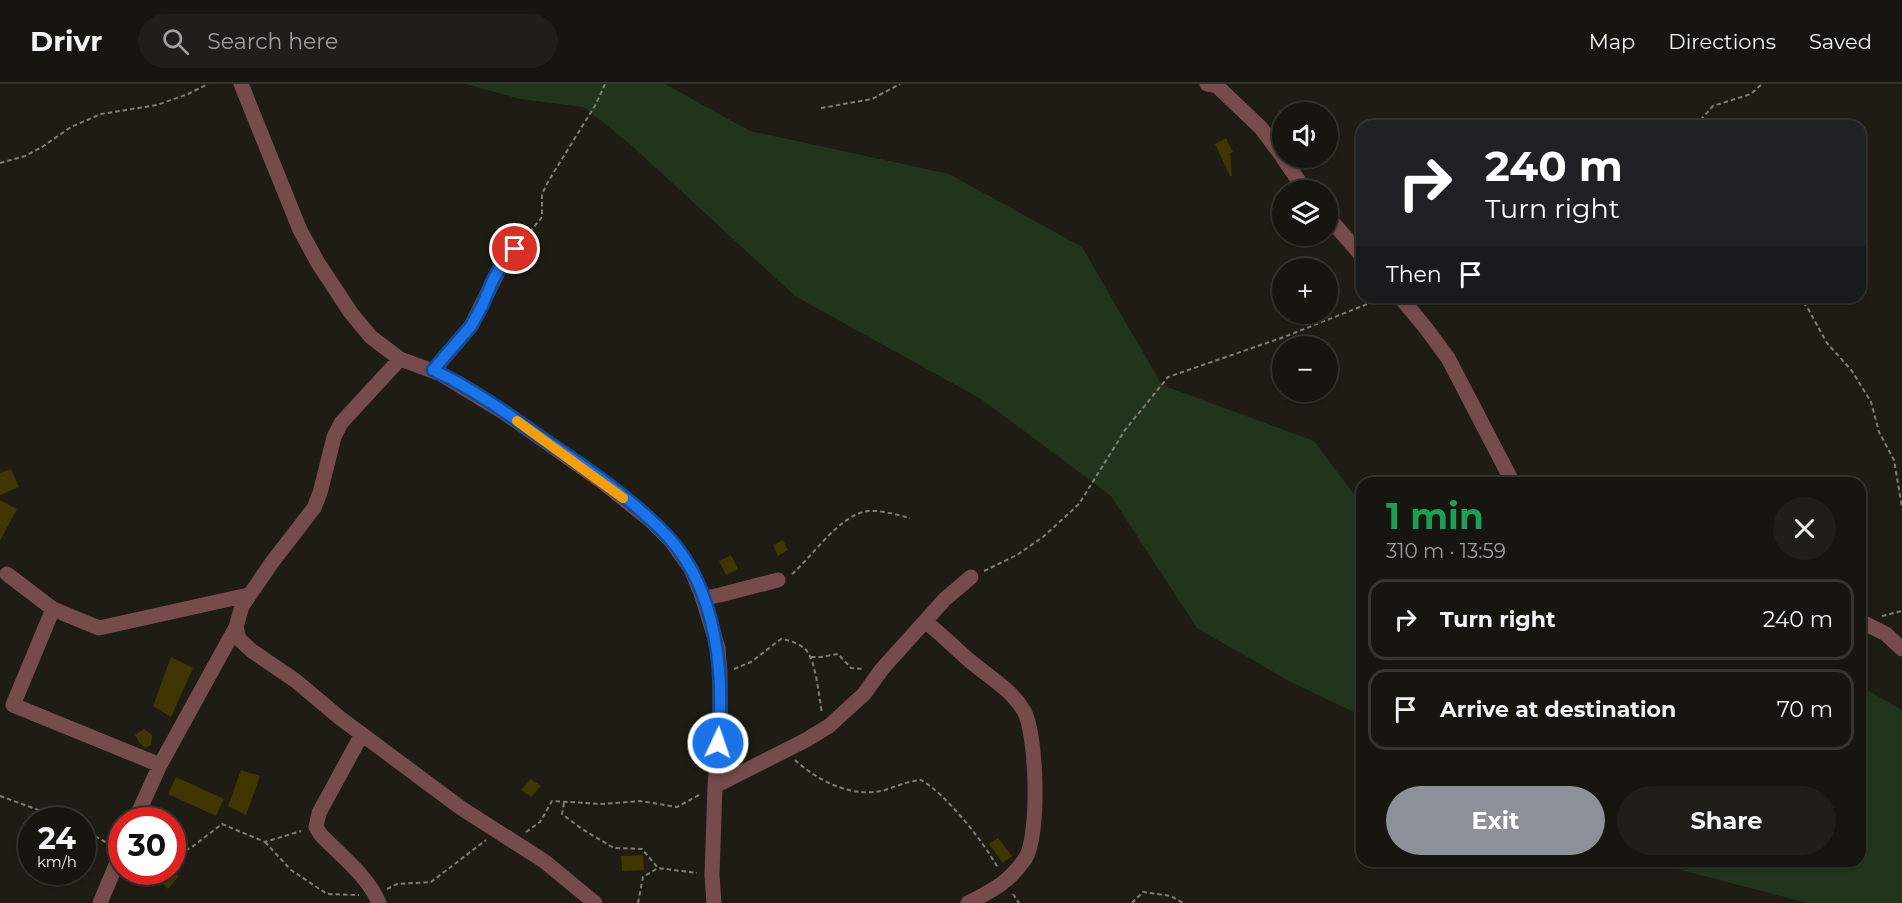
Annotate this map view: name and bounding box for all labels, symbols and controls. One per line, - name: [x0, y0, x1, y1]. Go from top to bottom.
- search box: [138, 14, 558, 68]
- text: Drivr: [30, 24, 102, 58]
- icon: search: [159, 25, 192, 58]
- text: Search here: [207, 28, 338, 55]
- text: Map: [1589, 29, 1635, 54]
- text: Directions: [1668, 29, 1776, 54]
- text: Saved: [1809, 29, 1872, 54]
- map controls: [1272, 102, 1338, 402]
- button: sound: [1272, 102, 1338, 168]
- text: 240 m: [1485, 140, 1623, 192]
- icon: right: [1386, 144, 1464, 222]
- button: layers: [1272, 180, 1338, 246]
- text: Turn right: [1485, 192, 1620, 225]
- pin: [489, 223, 540, 274]
- icon: arrive: [498, 232, 531, 265]
- button: +: [1272, 258, 1338, 324]
- icon: arrive: [1454, 258, 1487, 291]
- text: Then: [1386, 261, 1442, 288]
- button: −: [1272, 336, 1338, 402]
- text: 1 min: [1386, 494, 1484, 538]
- button: close: [1773, 497, 1836, 560]
- text: 310 m · 13:59: [1386, 539, 1506, 563]
- icon: right: [1389, 603, 1422, 636]
- text: Turn right: [1440, 606, 1555, 633]
- text: 240 m: [1763, 606, 1833, 633]
- icon: arrive: [1389, 693, 1422, 726]
- text: Arrive at destination: [1440, 696, 1676, 723]
- text: 70 m: [1777, 696, 1833, 723]
- position arrow: [686, 711, 750, 775]
- button: Exit: [1386, 786, 1605, 855]
- button: Share: [1617, 786, 1836, 855]
- speed limit sign: 30: [108, 807, 186, 885]
- text: 24: [38, 820, 76, 857]
- text: km/h: [37, 852, 77, 871]

